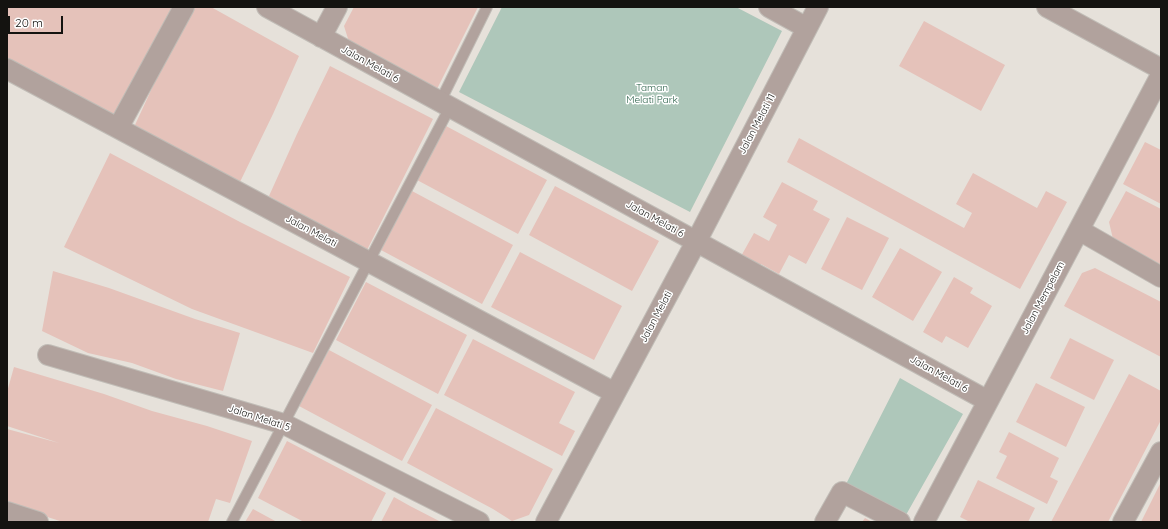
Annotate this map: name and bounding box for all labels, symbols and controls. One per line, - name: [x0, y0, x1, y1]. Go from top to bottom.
- scale bar: [10, 8, 65, 34]
- text: 20 m: [15, 15, 43, 30]
- street label: Jalan Melati 6: [339, 43, 401, 85]
- park label: Taman Melati Park: [626, 82, 678, 106]
- street label: Jalan Melati 11: [736, 92, 778, 156]
- street label: Jalan Melati 6: [624, 198, 686, 240]
- street label: Jalan Melati: [283, 212, 339, 250]
- street label: Jalan Mempelam: [1019, 259, 1067, 337]
- street label: Jalan Melati: [637, 289, 675, 345]
- street label: Jalan Melati 6: [908, 353, 970, 395]
- street label: Jalan Melati 5: [226, 402, 292, 434]

